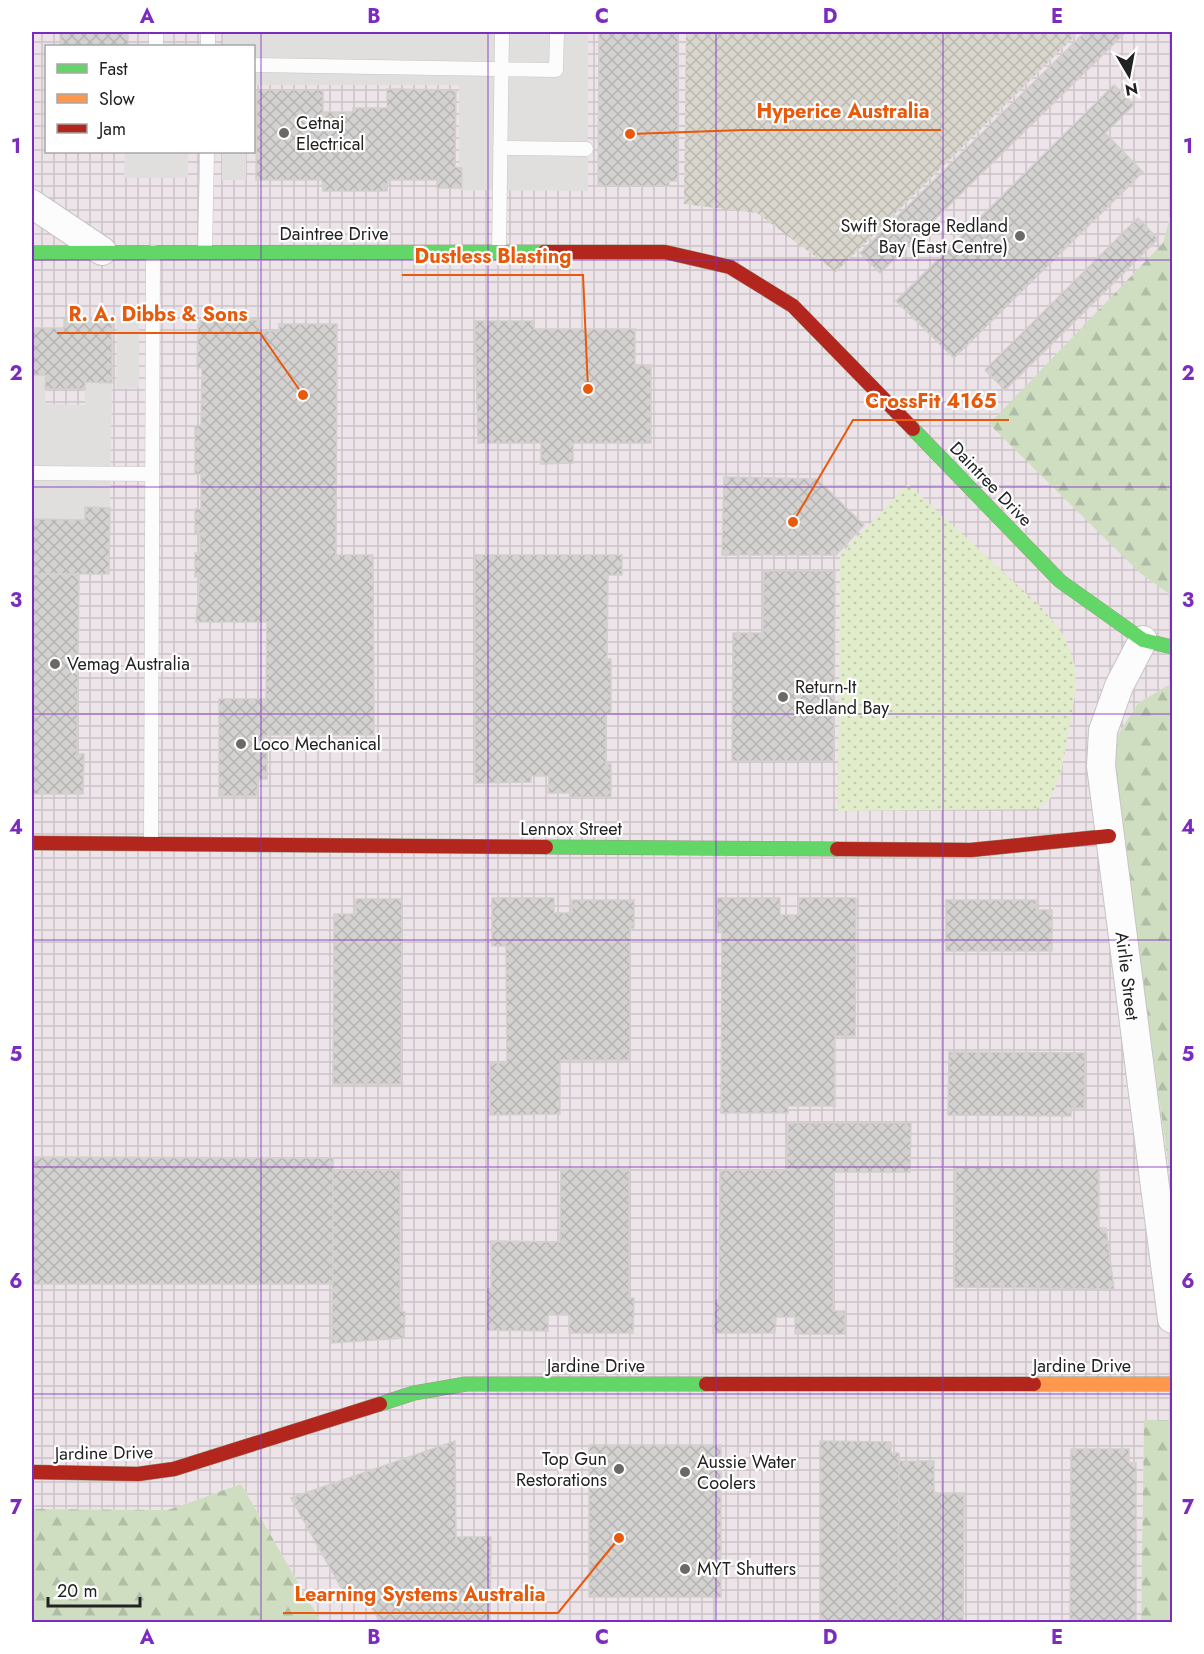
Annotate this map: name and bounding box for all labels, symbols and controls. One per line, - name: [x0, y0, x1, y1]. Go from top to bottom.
- text: A: [139, 2, 155, 31]
- text: B: [367, 2, 381, 31]
- text: C: [595, 2, 609, 31]
- text: D: [823, 2, 837, 31]
- text: E: [1051, 2, 1063, 31]
- legend: [45, 45, 255, 153]
- north arrow: [1099, 45, 1159, 105]
- text: Fast: [99, 56, 128, 82]
- text: N: [1123, 77, 1140, 102]
- text: Slow: [99, 86, 136, 112]
- callout: Hyperice Australia: [744, 92, 941, 130]
- text: Hyperice Australia: [757, 97, 930, 126]
- place label: Cetnaj Electrical: [296, 110, 365, 157]
- text: Jam: [97, 116, 126, 142]
- marker: Cetnaj Electrical: [277, 126, 291, 140]
- text: 1: [11, 132, 21, 161]
- text: 1: [1183, 132, 1193, 161]
- place label: Swift Storage Redland Bay (East Centre): [840, 213, 1008, 260]
- street label: Daintree Drive: [279, 221, 389, 247]
- marker: Swift Storage Redland Bay (East Centre): [1013, 229, 1027, 243]
- callout: Dustless Blasting: [402, 237, 583, 275]
- text: Dustless Blasting: [415, 242, 571, 271]
- callout: R. A. Dibbs & Sons: [57, 295, 260, 333]
- text: R. A. Dibbs & Sons: [68, 300, 248, 329]
- text: 2: [9, 359, 23, 388]
- text: 2: [1181, 359, 1195, 388]
- callout: CrossFit 4165: [853, 382, 1009, 420]
- text: CrossFit 4165: [865, 387, 997, 416]
- street label: Daintree Drive: [944, 436, 1038, 532]
- text: 3: [10, 586, 22, 615]
- text: 3: [1182, 586, 1194, 615]
- place label: Vemag Australia: [67, 651, 190, 677]
- marker: Vemag Australia: [48, 657, 62, 671]
- place label: Return-It Redland Bay: [795, 674, 889, 721]
- marker: Return-It Redland Bay: [776, 690, 790, 704]
- place label: Loco Mechanical: [253, 731, 381, 757]
- marker: Loco Mechanical: [234, 737, 248, 751]
- text: 4: [9, 813, 23, 842]
- text: 4: [1181, 813, 1195, 842]
- street label: Lennox Street: [520, 816, 623, 842]
- street label: Airlie Street: [1109, 930, 1145, 1023]
- text: 5: [10, 1040, 23, 1069]
- text: 5: [1182, 1040, 1195, 1069]
- text: 6: [9, 1267, 23, 1296]
- text: 6: [1181, 1267, 1195, 1296]
- street label: Jardine Drive: [545, 1353, 645, 1379]
- street label: Jardine Drive: [1031, 1353, 1131, 1379]
- street label: Jardine Drive: [53, 1439, 153, 1467]
- place label: Top Gun Restorations: [516, 1446, 607, 1493]
- place label: Aussie Water Coolers: [697, 1449, 797, 1496]
- marker: Top Gun Restorations: [612, 1462, 626, 1476]
- marker: Aussie Water Coolers: [678, 1465, 692, 1479]
- text: 7: [10, 1493, 23, 1522]
- text: 7: [1182, 1493, 1195, 1522]
- place label: MYT Shutters: [697, 1556, 796, 1582]
- marker: MYT Shutters: [678, 1562, 692, 1576]
- scale bar: [48, 1570, 140, 1608]
- callout: Learning Systems Australia: [283, 1575, 558, 1613]
- text: 20 m: [57, 1578, 97, 1604]
- text: Learning Systems Australia: [294, 1580, 546, 1609]
- text: A: [139, 1623, 155, 1652]
- text: B: [367, 1623, 381, 1652]
- text: C: [595, 1623, 609, 1652]
- text: D: [823, 1623, 837, 1652]
- text: E: [1051, 1623, 1063, 1652]

